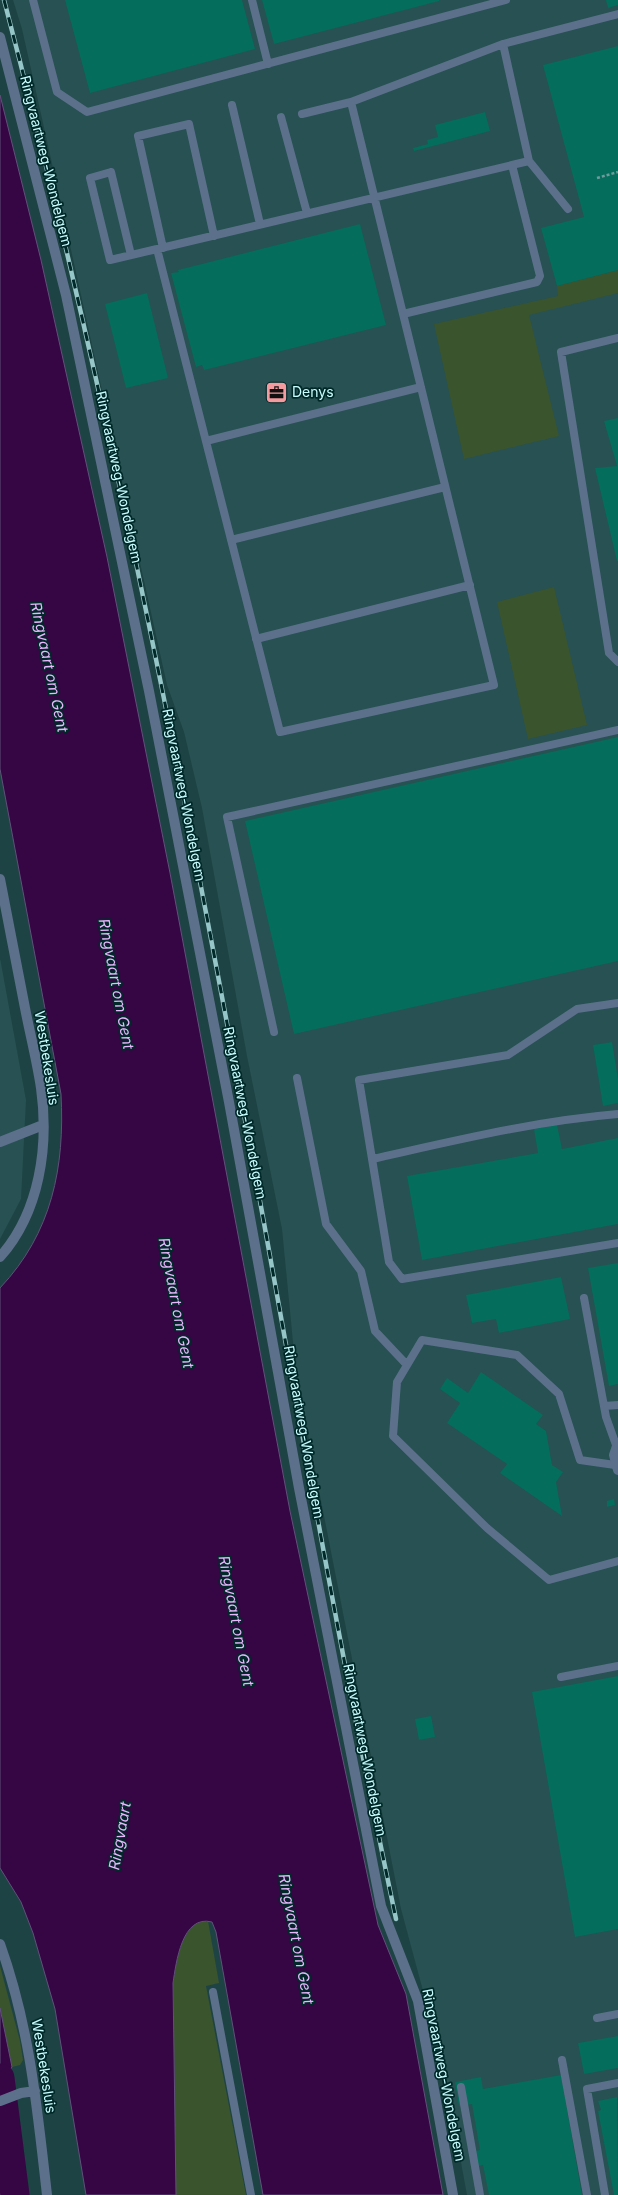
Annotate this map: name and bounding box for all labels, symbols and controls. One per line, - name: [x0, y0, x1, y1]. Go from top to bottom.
- street label: Ringvaartweg-Wondelgem: [17, 74, 76, 248]
- office icon: Denys: [263, 379, 289, 405]
- place label: Denys: [292, 383, 334, 400]
- street label: Ringvaartweg-Wondelgem: [93, 389, 146, 565]
- water label: Ringvaart om Gent: [26, 600, 73, 735]
- street label: Ringvaartweg-Wondelgem: [159, 707, 210, 883]
- water label: Ringvaart om Gent: [94, 917, 139, 1052]
- street label: Westbekesluis: [32, 1010, 63, 1106]
- street label: Ringvaartweg-Wondelgem: [220, 1025, 271, 1201]
- water label: Ringvaart om Gent: [154, 1236, 199, 1371]
- street label: Ringvaartweg-Wondelgem: [281, 1344, 328, 1520]
- water label: Ringvaart om Gent: [214, 1554, 259, 1689]
- street label: Ringvaartweg-Wondelgem: [340, 1662, 391, 1838]
- water label: Ringvaart: [104, 1799, 135, 1871]
- water label: Ringvaart om Gent: [274, 1872, 319, 2007]
- street label: Ringvaartweg-Wondelgem: [419, 1987, 470, 2163]
- street label: Westbekesluis: [29, 2018, 60, 2114]

